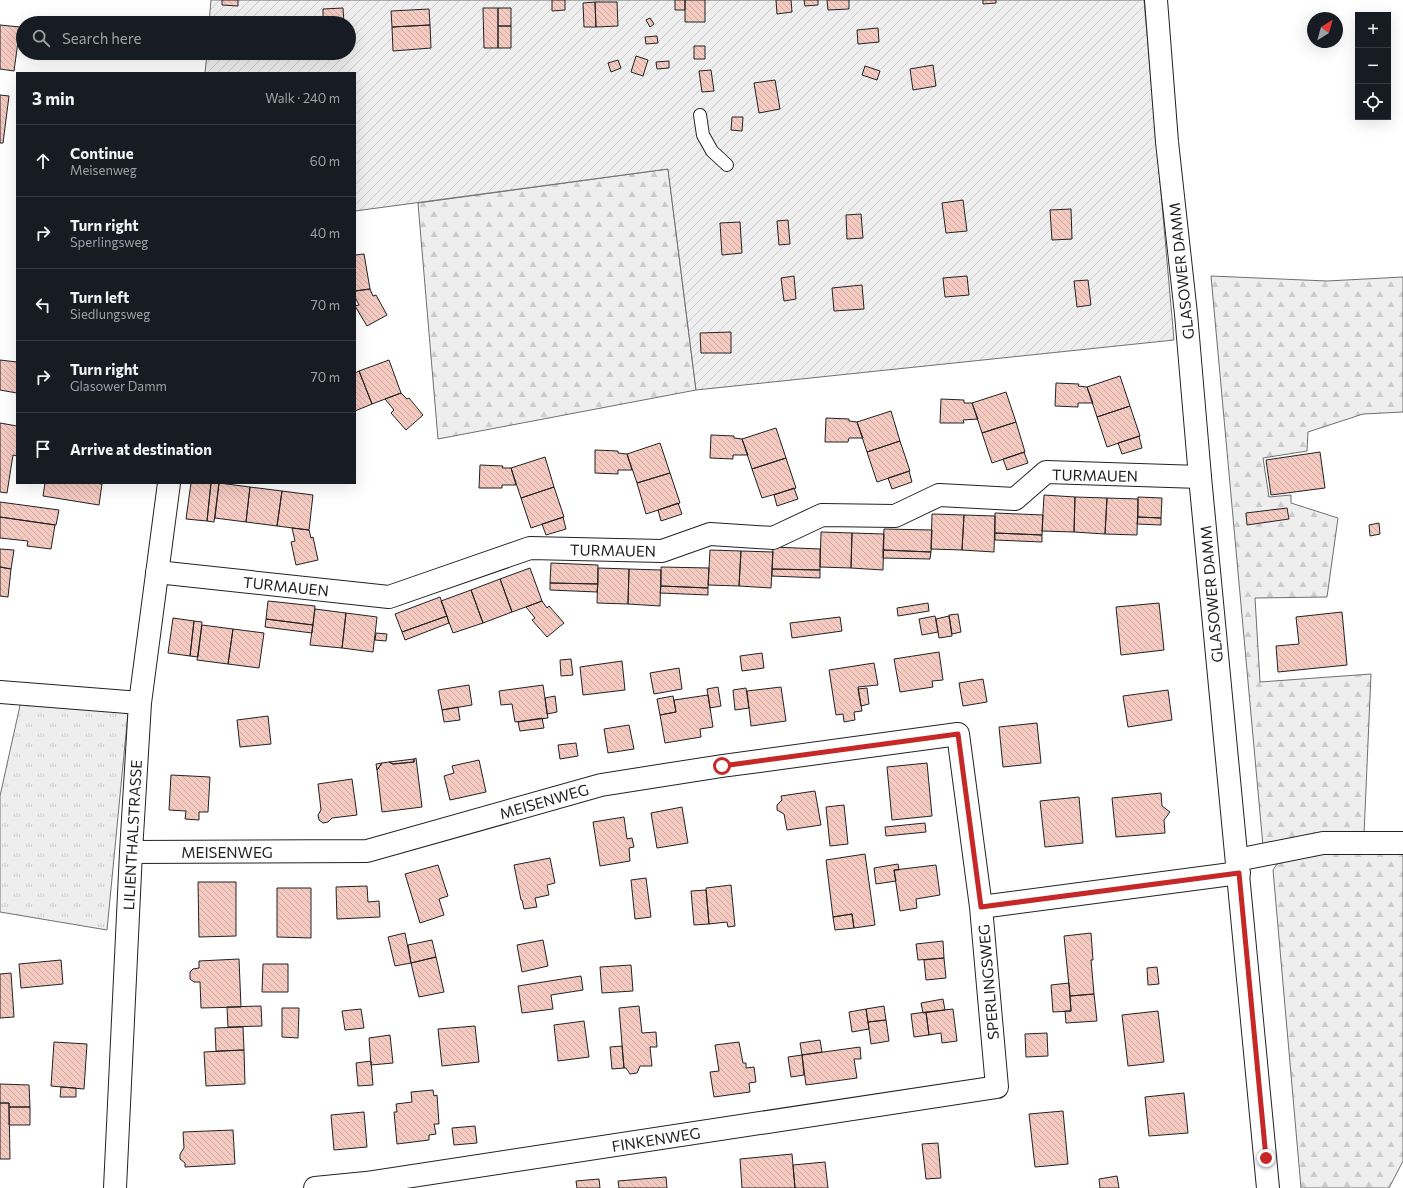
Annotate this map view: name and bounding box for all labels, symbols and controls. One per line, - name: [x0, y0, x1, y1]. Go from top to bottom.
- north arrow: [1307, 12, 1343, 48]
- map controls: [1355, 12, 1391, 120]
- button: +: [1355, 12, 1391, 48]
- search box: [16, 16, 356, 60]
- icon: search: [30, 27, 52, 49]
- text: Search here: [62, 29, 141, 47]
- button: −: [1355, 48, 1391, 84]
- button: locate: [1355, 84, 1391, 120]
- text: 3 min: [32, 88, 75, 109]
- text: Walk · 240 m: [265, 90, 340, 106]
- text: Continue: [70, 144, 134, 162]
- icon: ahead: [32, 150, 54, 172]
- text: 60 m: [310, 153, 340, 169]
- text: Meisenweg: [70, 162, 137, 178]
- street label: GLASOWER DAMM: [1165, 202, 1197, 340]
- text: Turn right: [70, 216, 139, 234]
- icon: right: [32, 222, 54, 244]
- text: 40 m: [310, 225, 340, 241]
- text: Sperlingsweg: [70, 234, 148, 250]
- text: Turn left: [70, 288, 129, 306]
- icon: left: [32, 294, 54, 316]
- text: 70 m: [311, 297, 340, 313]
- text: Siedlungsweg: [70, 306, 150, 322]
- text: Turn right: [70, 360, 139, 378]
- icon: right: [32, 366, 54, 388]
- text: 70 m: [311, 369, 340, 385]
- text: Glasower Damm: [70, 378, 167, 394]
- icon: arrive: [32, 438, 54, 460]
- text: Arrive at destination: [70, 440, 212, 458]
- street label: TURMAUEN: [1052, 465, 1138, 485]
- street label: GLASOWER DAMM: [1196, 525, 1226, 663]
- street label: TURMAUEN: [570, 540, 656, 560]
- street label: TURMAUEN: [242, 573, 330, 599]
- route start: [713, 757, 731, 775]
- street label: LILIENTHALSTRASSE: [119, 759, 145, 911]
- street label: MEISENWEG: [497, 780, 591, 822]
- street label: MEISENWEG: [181, 843, 273, 861]
- street label: SPERLINGSWEG: [974, 923, 1002, 1041]
- street label: FINKENWEG: [610, 1123, 702, 1155]
- route end: [1257, 1149, 1275, 1167]

